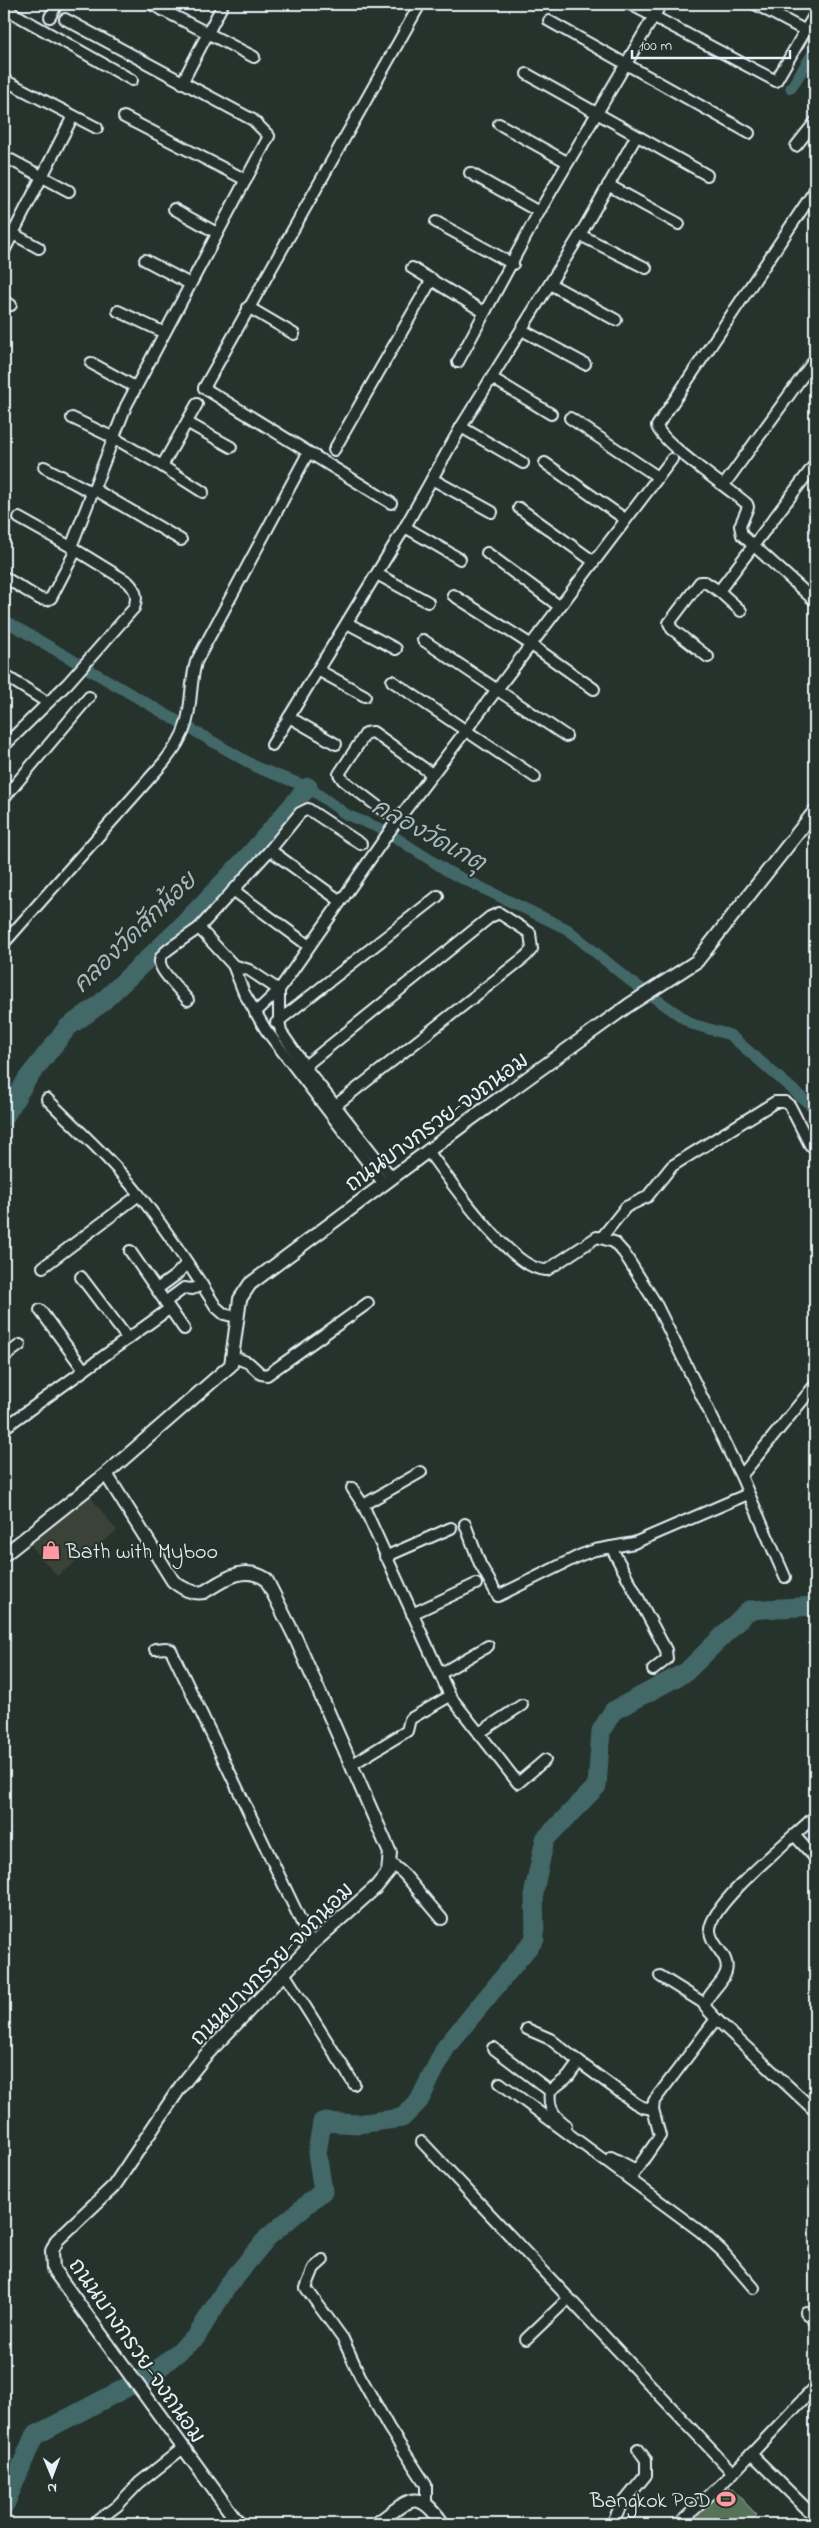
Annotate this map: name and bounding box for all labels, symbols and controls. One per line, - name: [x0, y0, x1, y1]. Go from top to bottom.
- scale bar: [632, 28, 789, 60]
- text: 100 m: [639, 35, 672, 57]
- water label: คลองวัดเกตุ: [365, 791, 492, 882]
- water label: คลองวัดสักน้อย: [66, 864, 207, 1002]
- street label: ถนนบางกรวย-จงถนอม: [339, 1046, 536, 1201]
- place label: Bath with Myboo: [65, 1537, 218, 1570]
- shop icon: Bath with Myboo: [40, 1539, 62, 1561]
- street label: ถนนบางกรวย-จงถนอม: [184, 1876, 362, 2054]
- street label: ถนนบางกรวย-จงถนอม: [59, 2252, 212, 2451]
- north arrow: [28, 2450, 78, 2500]
- text: N: [47, 2477, 57, 2498]
- place label: Bangkok POD: [589, 2486, 711, 2519]
- sports icon: Bangkok POD: [715, 2488, 737, 2510]

